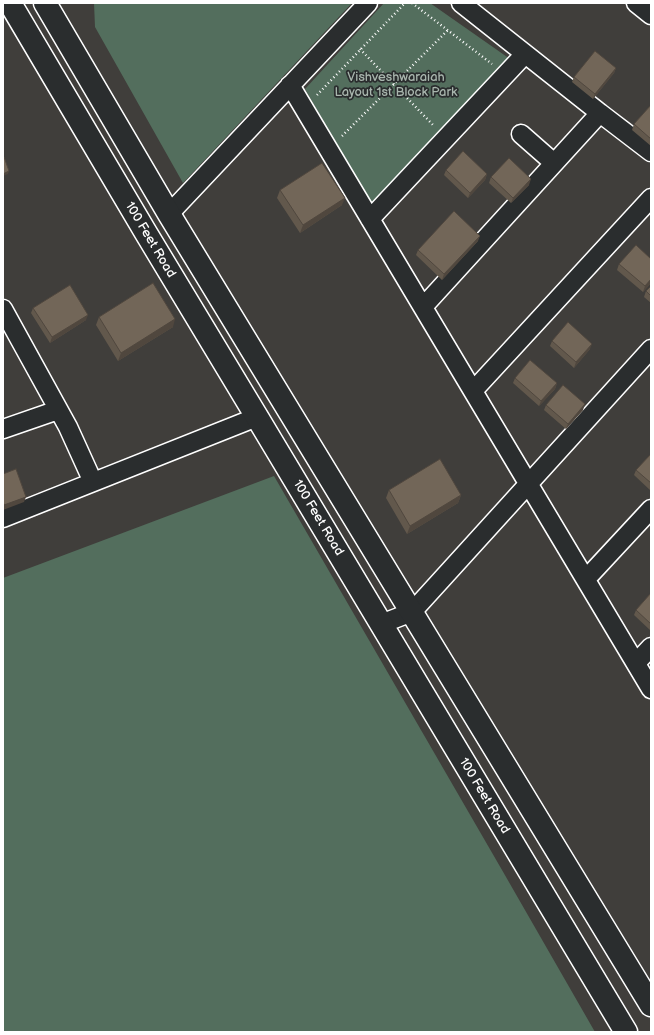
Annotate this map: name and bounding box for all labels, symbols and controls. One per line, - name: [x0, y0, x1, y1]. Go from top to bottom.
- park label: Vishveshwaraiah Layout 1st Block Park: [335, 70, 457, 101]
- street label: 100 Feet Road: [121, 199, 179, 281]
- street label: 100 Feet Road: [289, 477, 347, 559]
- street label: 100 Feet Road: [455, 755, 513, 837]

